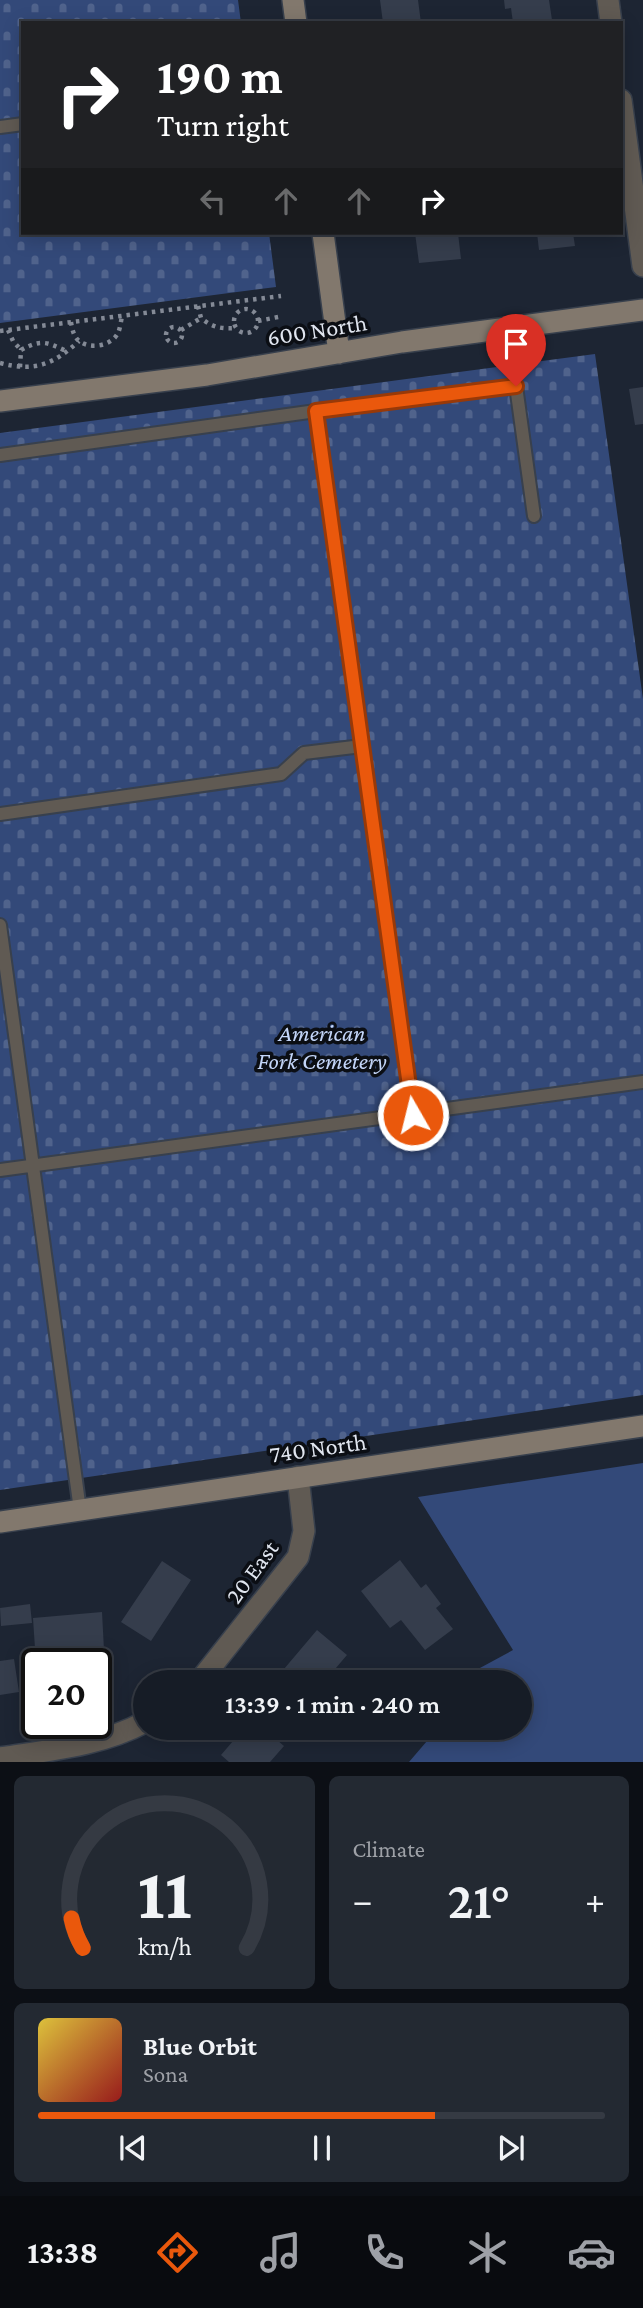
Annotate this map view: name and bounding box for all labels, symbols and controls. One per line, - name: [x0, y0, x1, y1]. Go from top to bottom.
- icon: right: [42, 49, 133, 140]
- text: 190 m: [157, 49, 283, 104]
- text: Turn right: [157, 107, 289, 143]
- icon: left: [194, 182, 232, 220]
- icon: ahead: [267, 182, 305, 220]
- icon: ahead: [340, 182, 378, 220]
- icon: right: [413, 182, 451, 220]
- street label: 600 North: [265, 308, 369, 351]
- pin: [486, 314, 546, 386]
- icon: arrive: [497, 325, 535, 363]
- park label: American Fork Cemetery: [257, 1019, 387, 1074]
- position arrow: [376, 1078, 450, 1152]
- street label: 740 North: [268, 1427, 368, 1468]
- street label: 20 East: [220, 1534, 284, 1608]
- speed limit sign: 20: [21, 1648, 112, 1739]
- text: 13:39 · 1 min · 240 m: [225, 1690, 440, 1719]
- text: Climate: [353, 1836, 425, 1862]
- text: 11: [137, 1854, 191, 1935]
- text: 21°: [447, 1871, 510, 1929]
- text: −: [353, 1879, 373, 1921]
- text: +: [585, 1879, 605, 1921]
- text: km/h: [137, 1933, 191, 1960]
- text: Blue Orbit: [143, 2032, 257, 2061]
- text: Sona: [143, 2061, 188, 2087]
- icon: previous: [114, 2129, 152, 2167]
- icon: pause: [303, 2129, 341, 2167]
- icon: next: [492, 2129, 530, 2167]
- icon: directions: [153, 2228, 202, 2277]
- icon: music: [256, 2228, 305, 2277]
- icon: phone: [360, 2228, 409, 2277]
- icon: climate: [463, 2228, 512, 2277]
- icon: car: [567, 2228, 616, 2277]
- text: 13:38: [27, 2234, 98, 2270]

